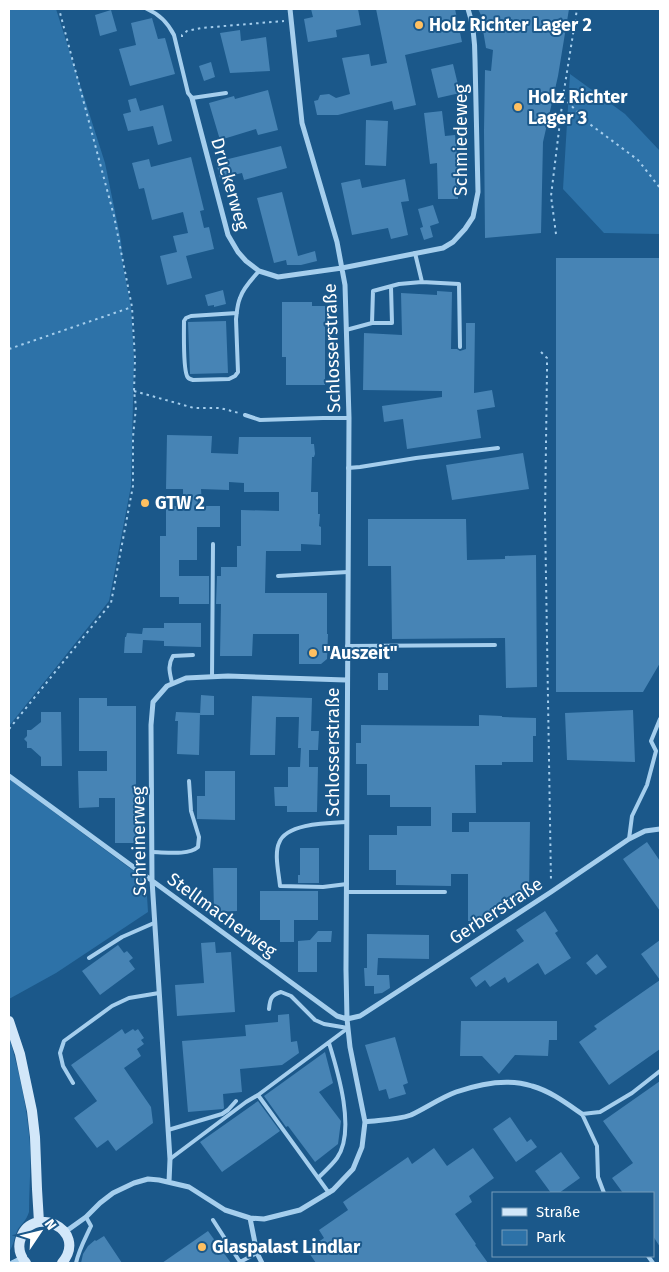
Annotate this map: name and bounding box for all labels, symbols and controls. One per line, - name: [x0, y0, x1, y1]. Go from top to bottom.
- place label: Holz Richter Lager 2: [429, 14, 592, 36]
- marker: Holz Richter Lager 2: [413, 19, 425, 31]
- street label: Schmiedeweg: [450, 83, 472, 196]
- place label: Holz Richter Lager 3: [528, 86, 628, 129]
- marker: Holz Richter Lager 3: [512, 101, 524, 113]
- street label: Druckerweg: [206, 135, 254, 234]
- street label: Schlosserstraße: [319, 283, 345, 413]
- place label: GTW 2: [155, 492, 205, 514]
- marker: GTW 2: [139, 497, 151, 509]
- place label: "Auszeit": [323, 642, 398, 664]
- marker: "Auszeit": [307, 647, 319, 659]
- street label: Schlosserstraße: [322, 687, 344, 817]
- street label: Schreinerweg: [127, 785, 151, 896]
- street label: Stellmacherweg: [163, 868, 281, 962]
- street label: Gerberstraße: [445, 873, 547, 949]
- legend: [492, 1192, 654, 1257]
- text: Straße: [536, 1203, 580, 1221]
- north arrow: [15, 1207, 65, 1257]
- text: N: [41, 1216, 60, 1234]
- text: Park: [536, 1228, 566, 1246]
- place label: Glaspalast Lindlar: [212, 1236, 361, 1258]
- marker: Glaspalast Lindlar: [196, 1241, 208, 1253]

